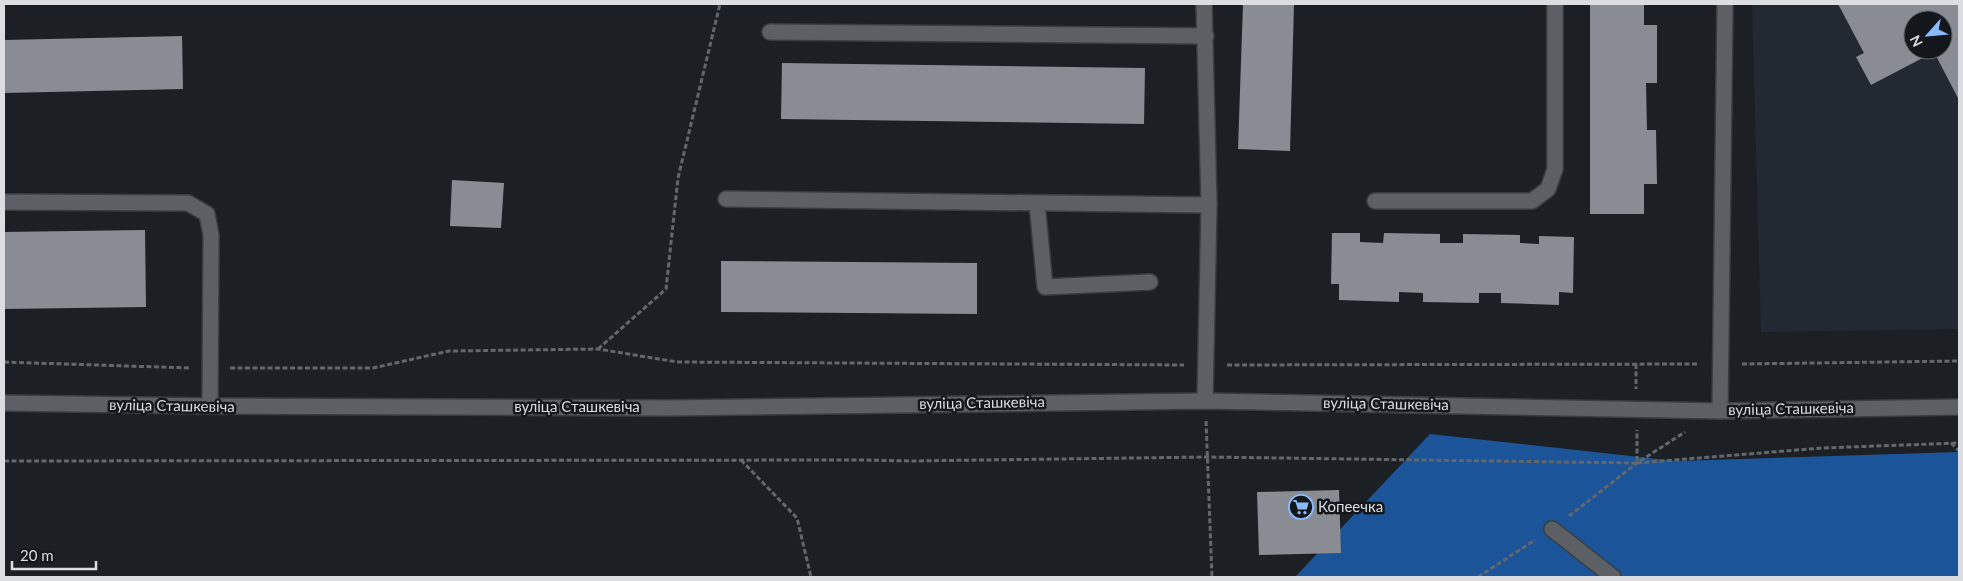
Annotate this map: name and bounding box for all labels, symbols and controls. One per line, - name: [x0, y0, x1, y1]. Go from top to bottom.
- north arrow: [1903, 10, 1953, 60]
- text: N: [1906, 32, 1926, 50]
- street label: вуліца Сташкевіча: [919, 392, 1045, 412]
- street label: вуліца Сташкевіча: [1323, 393, 1449, 413]
- street label: вуліца Сташкевіча: [109, 395, 235, 415]
- street label: вуліца Сташкевіча: [514, 397, 640, 415]
- street label: вуліца Сташкевіча: [1728, 398, 1854, 418]
- supermarket icon: Копеечка: [1288, 494, 1314, 520]
- place label: Копеечка: [1318, 497, 1383, 515]
- scale bar: [12, 538, 96, 570]
- text: 20 m: [20, 546, 54, 564]

